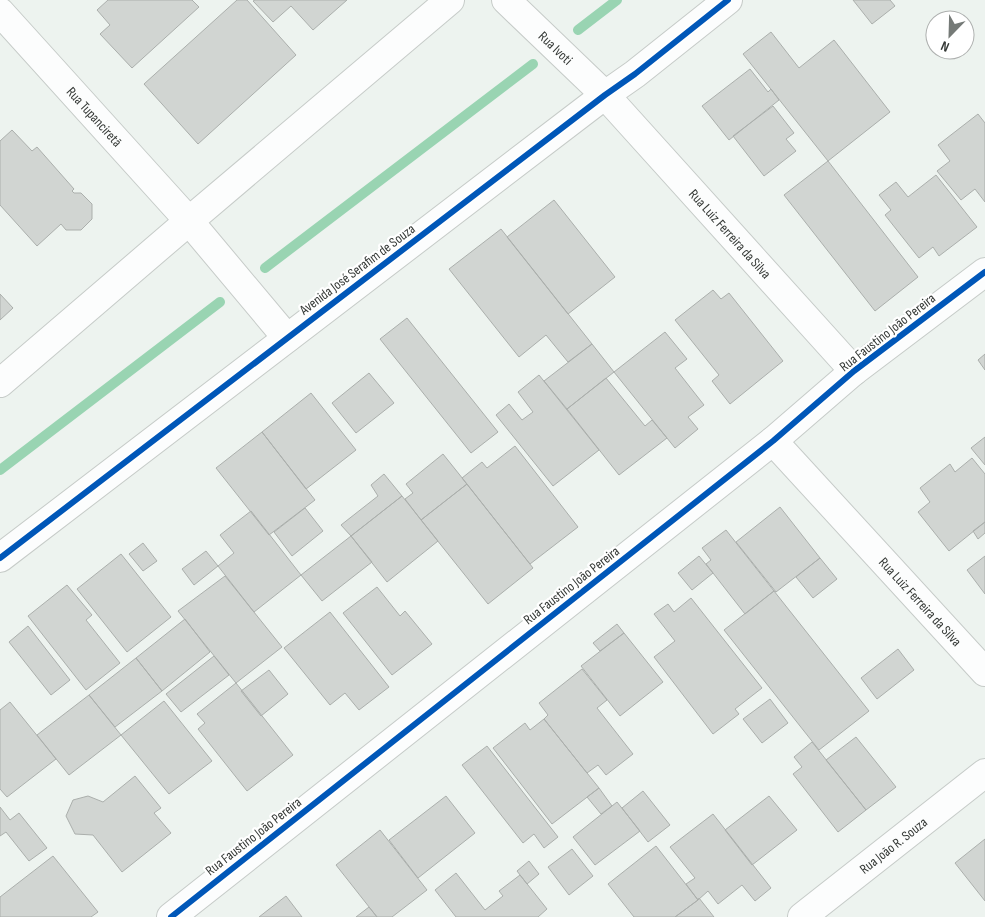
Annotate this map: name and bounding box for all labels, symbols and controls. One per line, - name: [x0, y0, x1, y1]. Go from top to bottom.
- north arrow: [925, 10, 975, 60]
- street label: Rua Ivoti: [535, 28, 576, 68]
- text: N: [938, 37, 952, 56]
- street label: Rua Tupanciretã: [63, 83, 126, 150]
- street label: Rua Luiz Ferreira da Silva: [685, 186, 774, 282]
- street label: Avenida José Serafim de Souza: [295, 220, 418, 319]
- street label: Rua Faustino João Pereira: [836, 290, 939, 375]
- street label: Rua Faustino João Pereira: [520, 543, 623, 628]
- street label: Rua Luiz Ferreira da Silva: [875, 554, 965, 650]
- street label: Rua Faustino João Pereira: [202, 794, 305, 879]
- street label: Rua João R. Souza: [856, 814, 931, 878]

